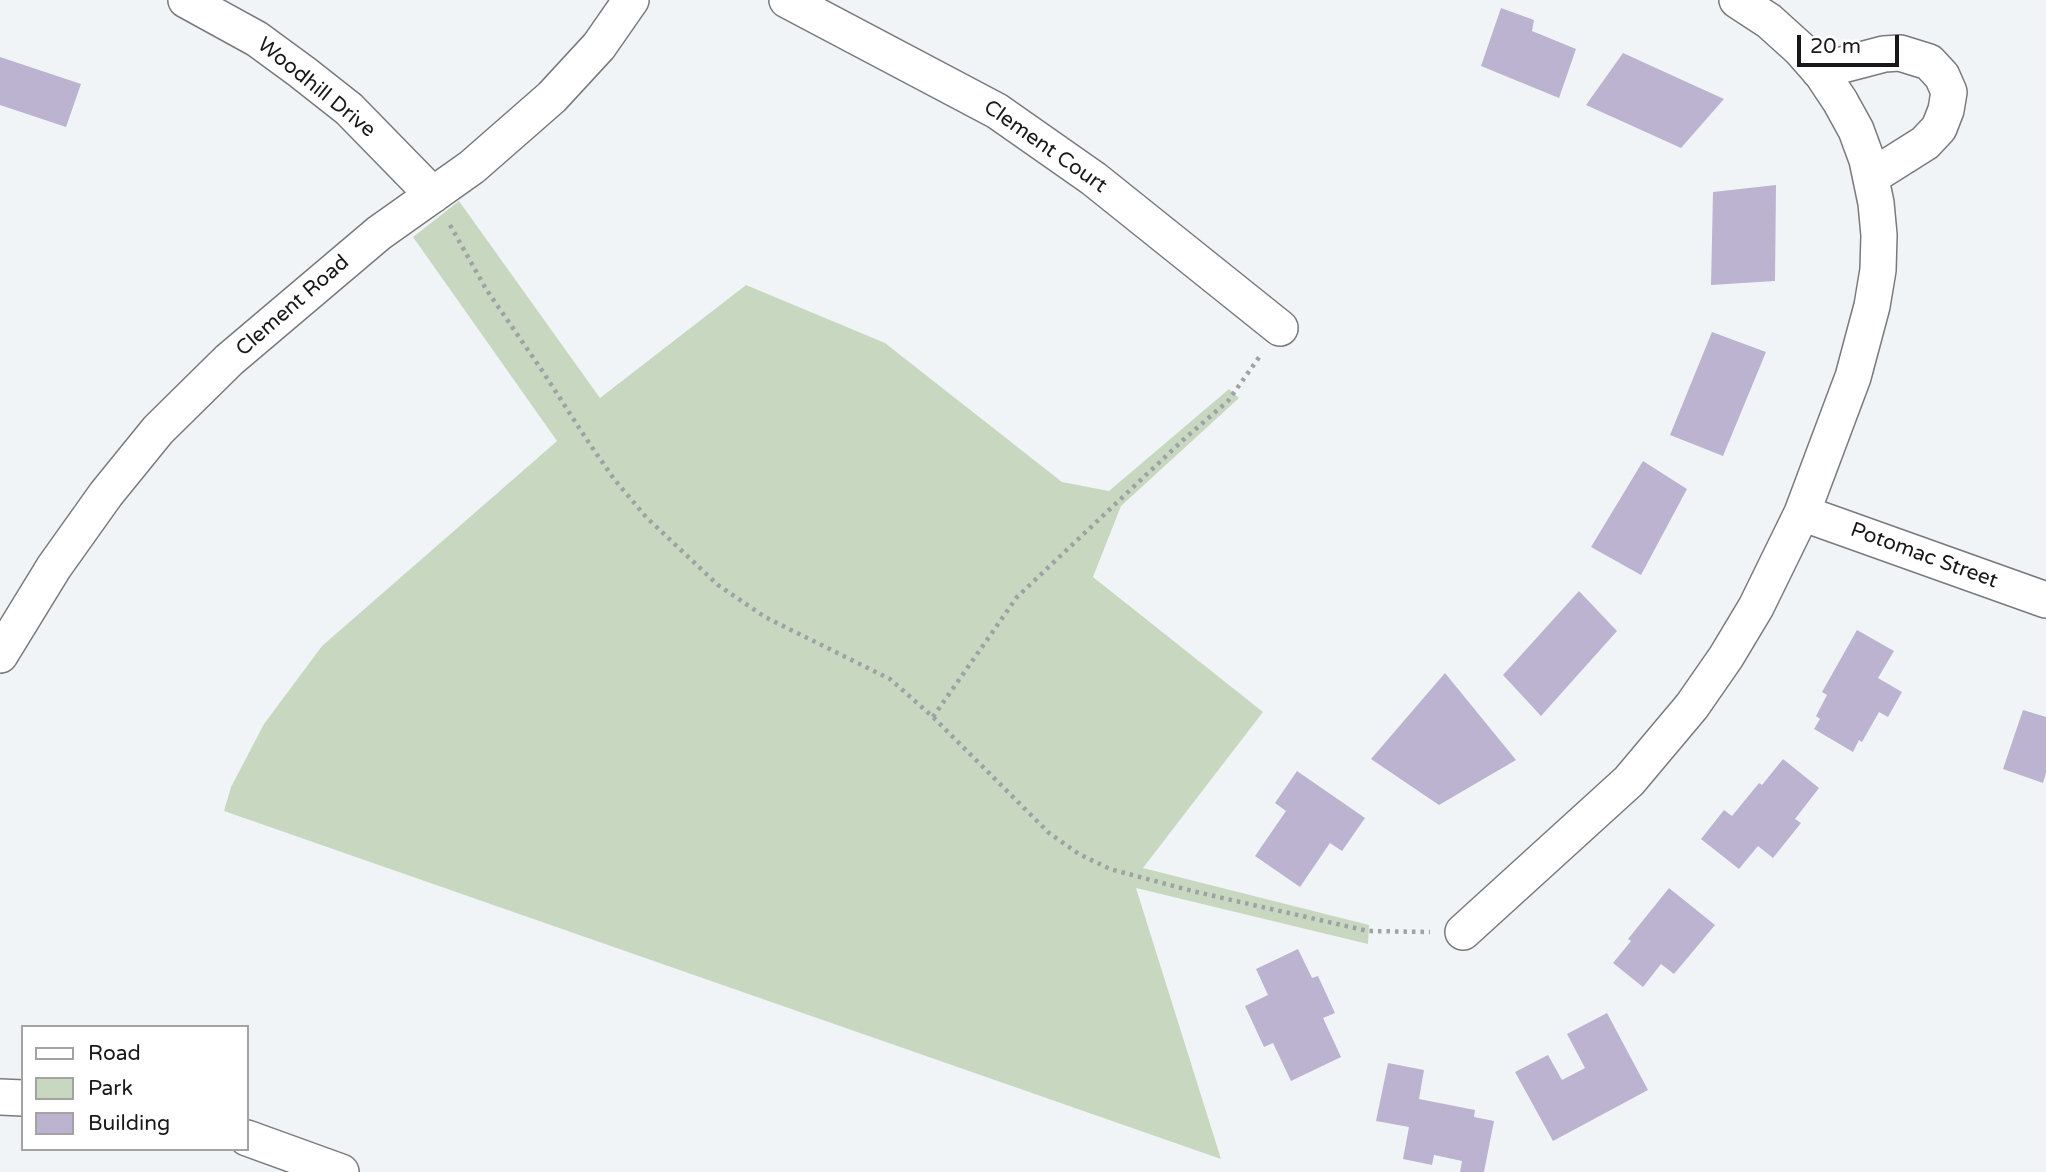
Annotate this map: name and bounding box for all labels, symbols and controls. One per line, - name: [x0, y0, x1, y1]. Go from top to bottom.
- scale bar: [1801, 21, 1902, 65]
- street label: Woodhill Drive: [252, 33, 380, 143]
- text: 20 m: [1810, 34, 1861, 59]
- street label: Clement Court: [978, 95, 1112, 199]
- street label: Clement Road: [231, 250, 355, 362]
- street label: Potomac Street: [1847, 518, 2001, 594]
- legend: [21, 1025, 248, 1151]
- text: Road: [88, 1041, 141, 1066]
- text: Park: [88, 1076, 133, 1101]
- text: Building: [88, 1111, 170, 1136]

